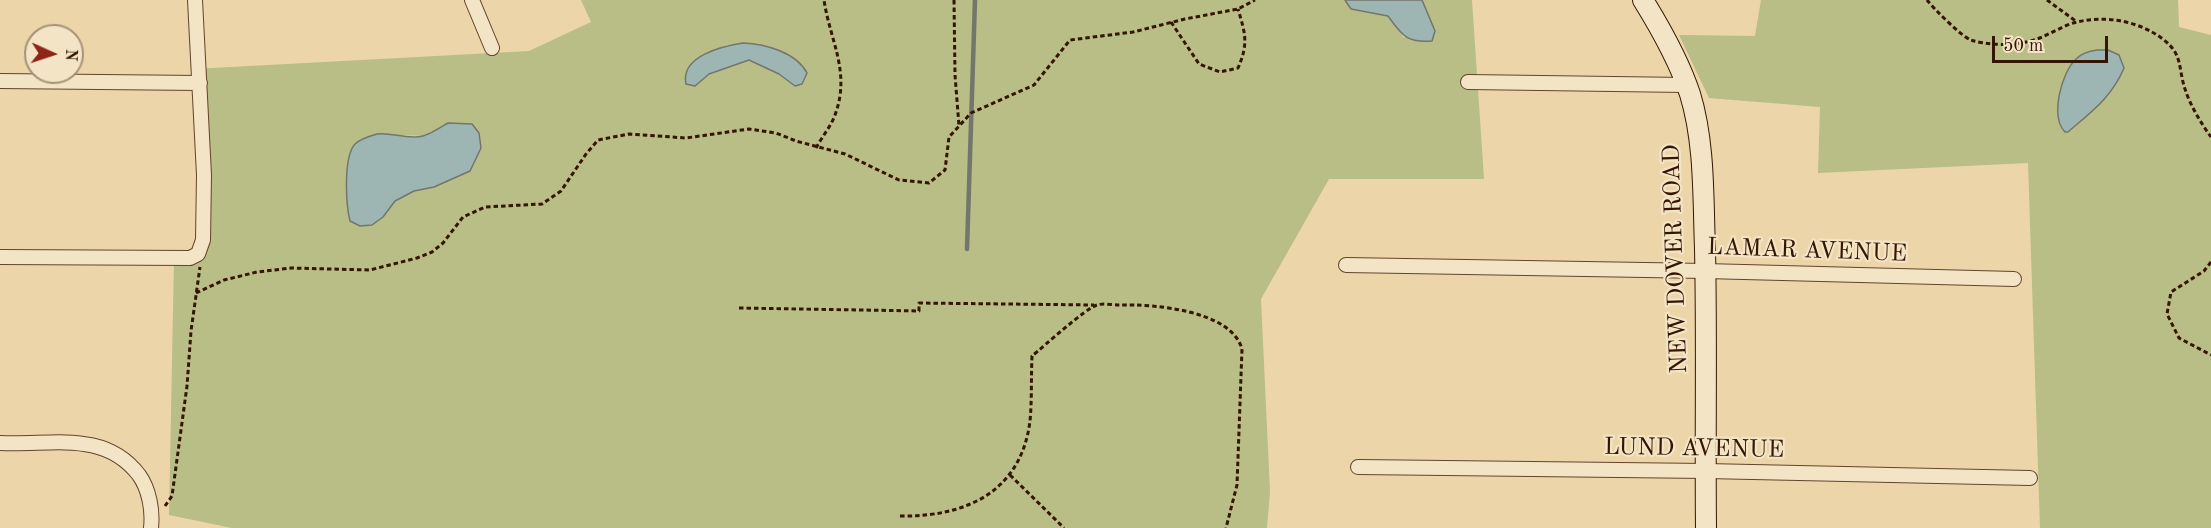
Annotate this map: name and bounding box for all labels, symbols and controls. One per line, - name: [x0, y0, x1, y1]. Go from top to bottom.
- north arrow: [24, 24, 84, 84]
- scale bar: [1995, 24, 2110, 62]
- text: 50 m: [2003, 37, 2043, 55]
- text: N: [62, 48, 78, 61]
- street label: NEW DOVER ROAD: [1658, 144, 1694, 374]
- street label: LAMAR AVENUE: [1707, 233, 1907, 269]
- street label: LUND AVENUE: [1603, 433, 1785, 465]

